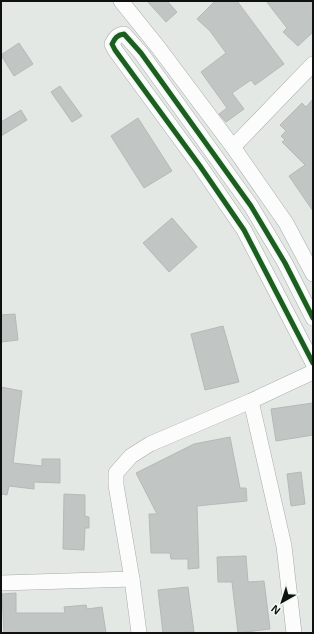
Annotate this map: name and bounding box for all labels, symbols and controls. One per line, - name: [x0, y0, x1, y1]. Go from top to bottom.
- north arrow: [262, 582, 302, 622]
- text: N: [269, 603, 283, 617]

